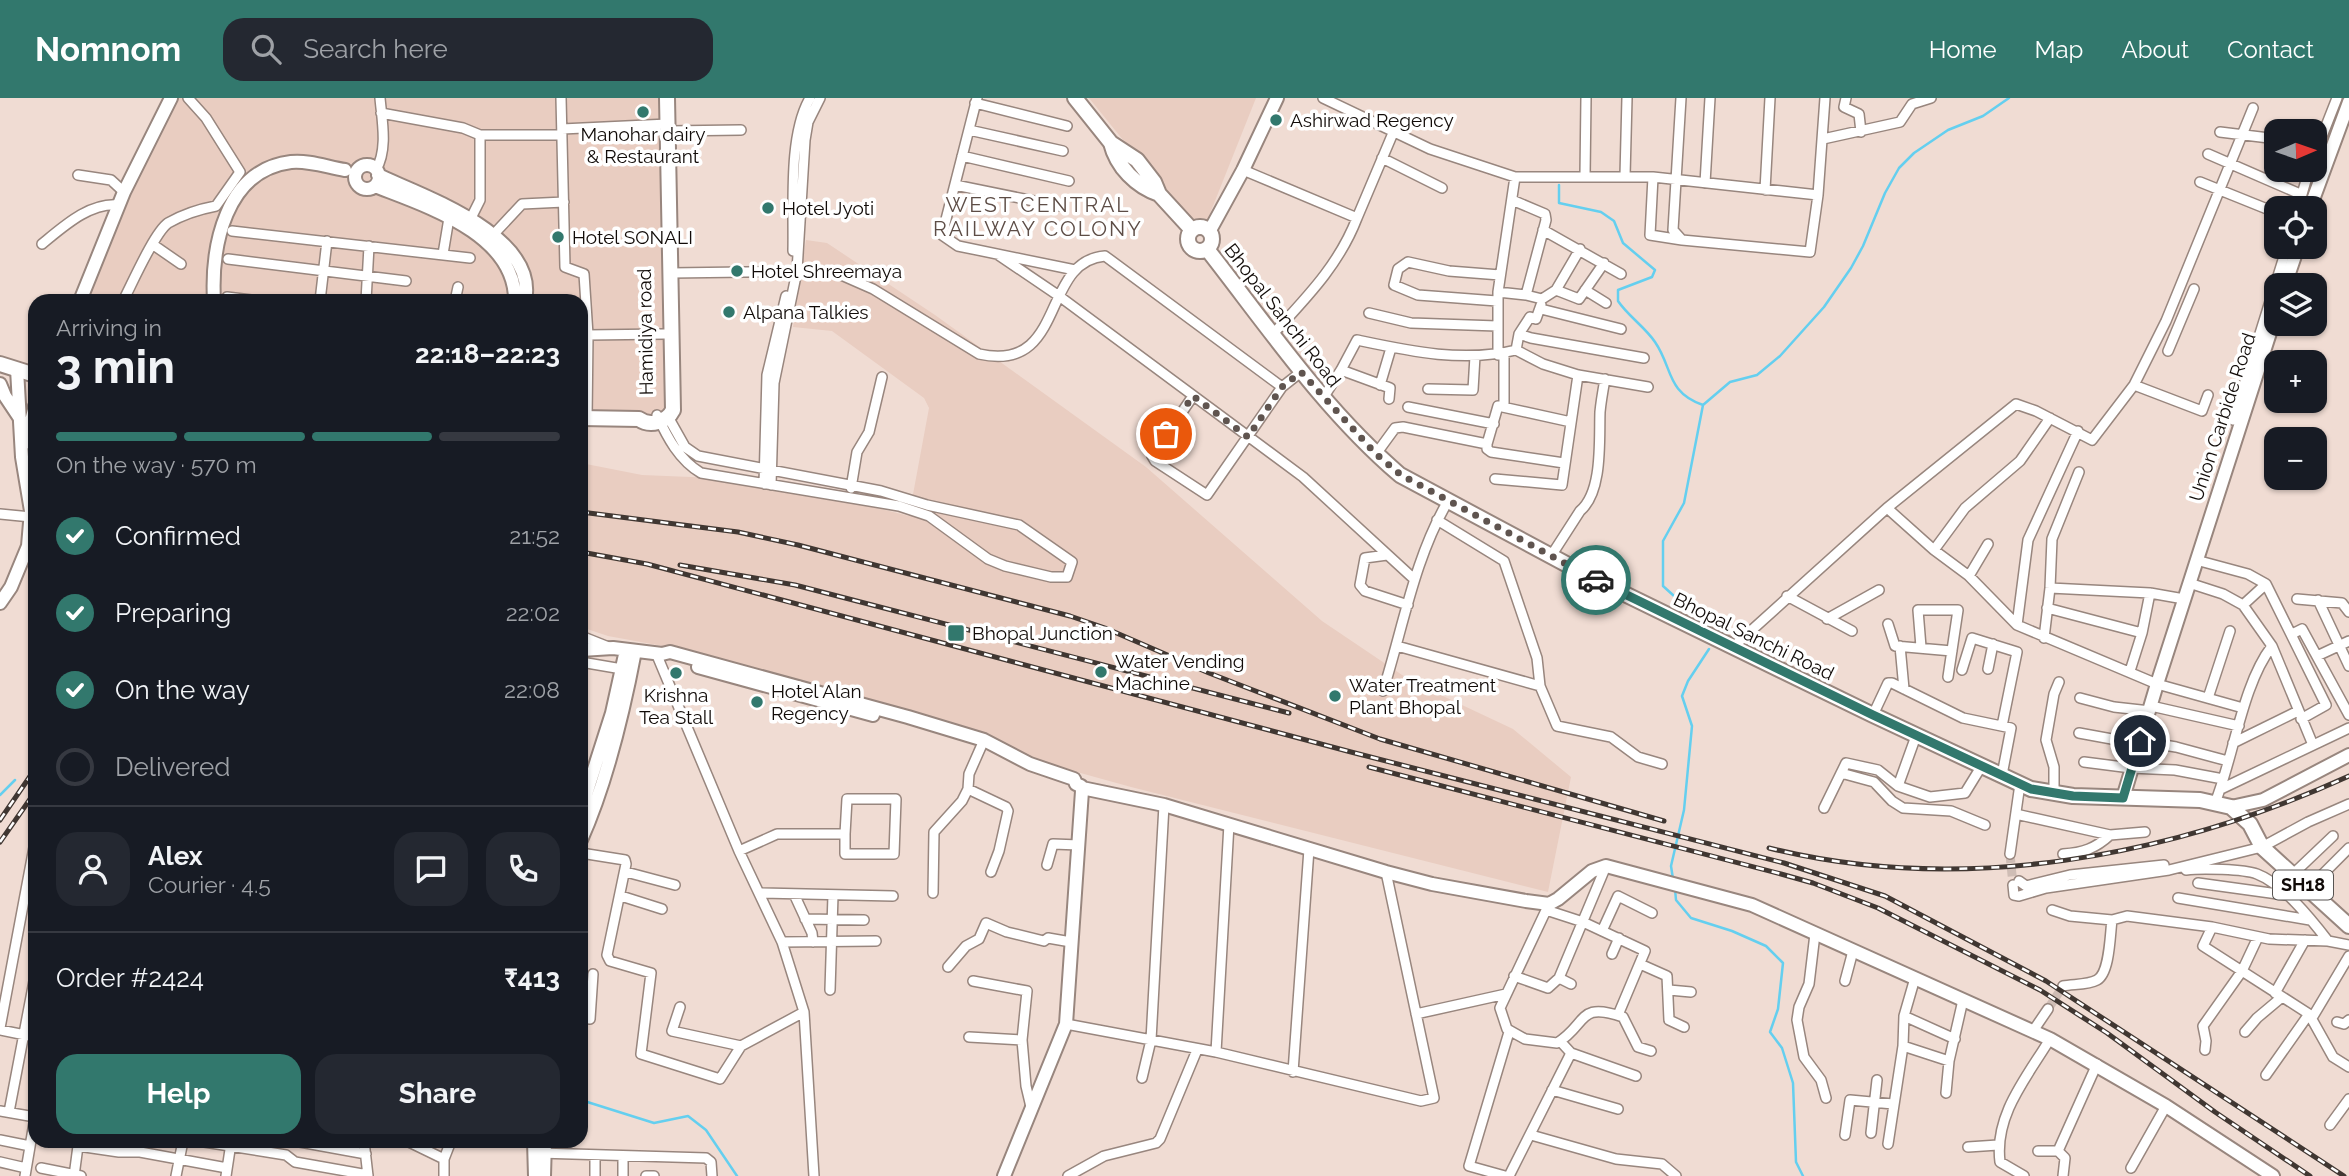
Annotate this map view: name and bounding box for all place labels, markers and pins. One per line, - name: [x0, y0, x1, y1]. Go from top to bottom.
- marker: Manohar dairy & Restaurant: [635, 104, 651, 120]
- place label: Ashirwad Regency: [1290, 109, 1454, 131]
- marker: Ashirwad Regency: [1268, 112, 1284, 128]
- place label: Manohar dairy & Restaurant: [580, 123, 706, 167]
- place label: Hotel Jyoti: [782, 197, 874, 219]
- marker: Hotel Jyoti: [760, 200, 776, 216]
- place label: Hotel SONALI: [572, 226, 693, 248]
- marker: Hotel SONALI: [550, 229, 566, 245]
- place label: Hotel Shreemaya: [751, 260, 902, 282]
- marker: Hotel Shreemaya: [729, 263, 745, 279]
- place label: Alpana Talkies: [743, 301, 868, 323]
- marker: Alpana Talkies: [721, 304, 737, 320]
- pin: [1136, 404, 1196, 464]
- place label: Bhopal Junction: [972, 622, 1113, 644]
- marker: Bhopal Junction: [946, 623, 966, 643]
- place label: Water Vending Machine: [1115, 650, 1245, 694]
- marker: Water Vending Machine: [1093, 664, 1109, 680]
- marker: Krishna Tea Stall: [668, 665, 684, 681]
- place label: Water Treatment Plant Bhopal: [1349, 674, 1497, 718]
- place label: Hotel Alan Regency: [771, 680, 862, 724]
- place label: Krishna Tea Stall: [639, 684, 714, 728]
- marker: Water Treatment Plant Bhopal: [1327, 688, 1343, 704]
- marker: Hotel Alan Regency: [749, 694, 765, 710]
- pin: [2110, 711, 2170, 771]

